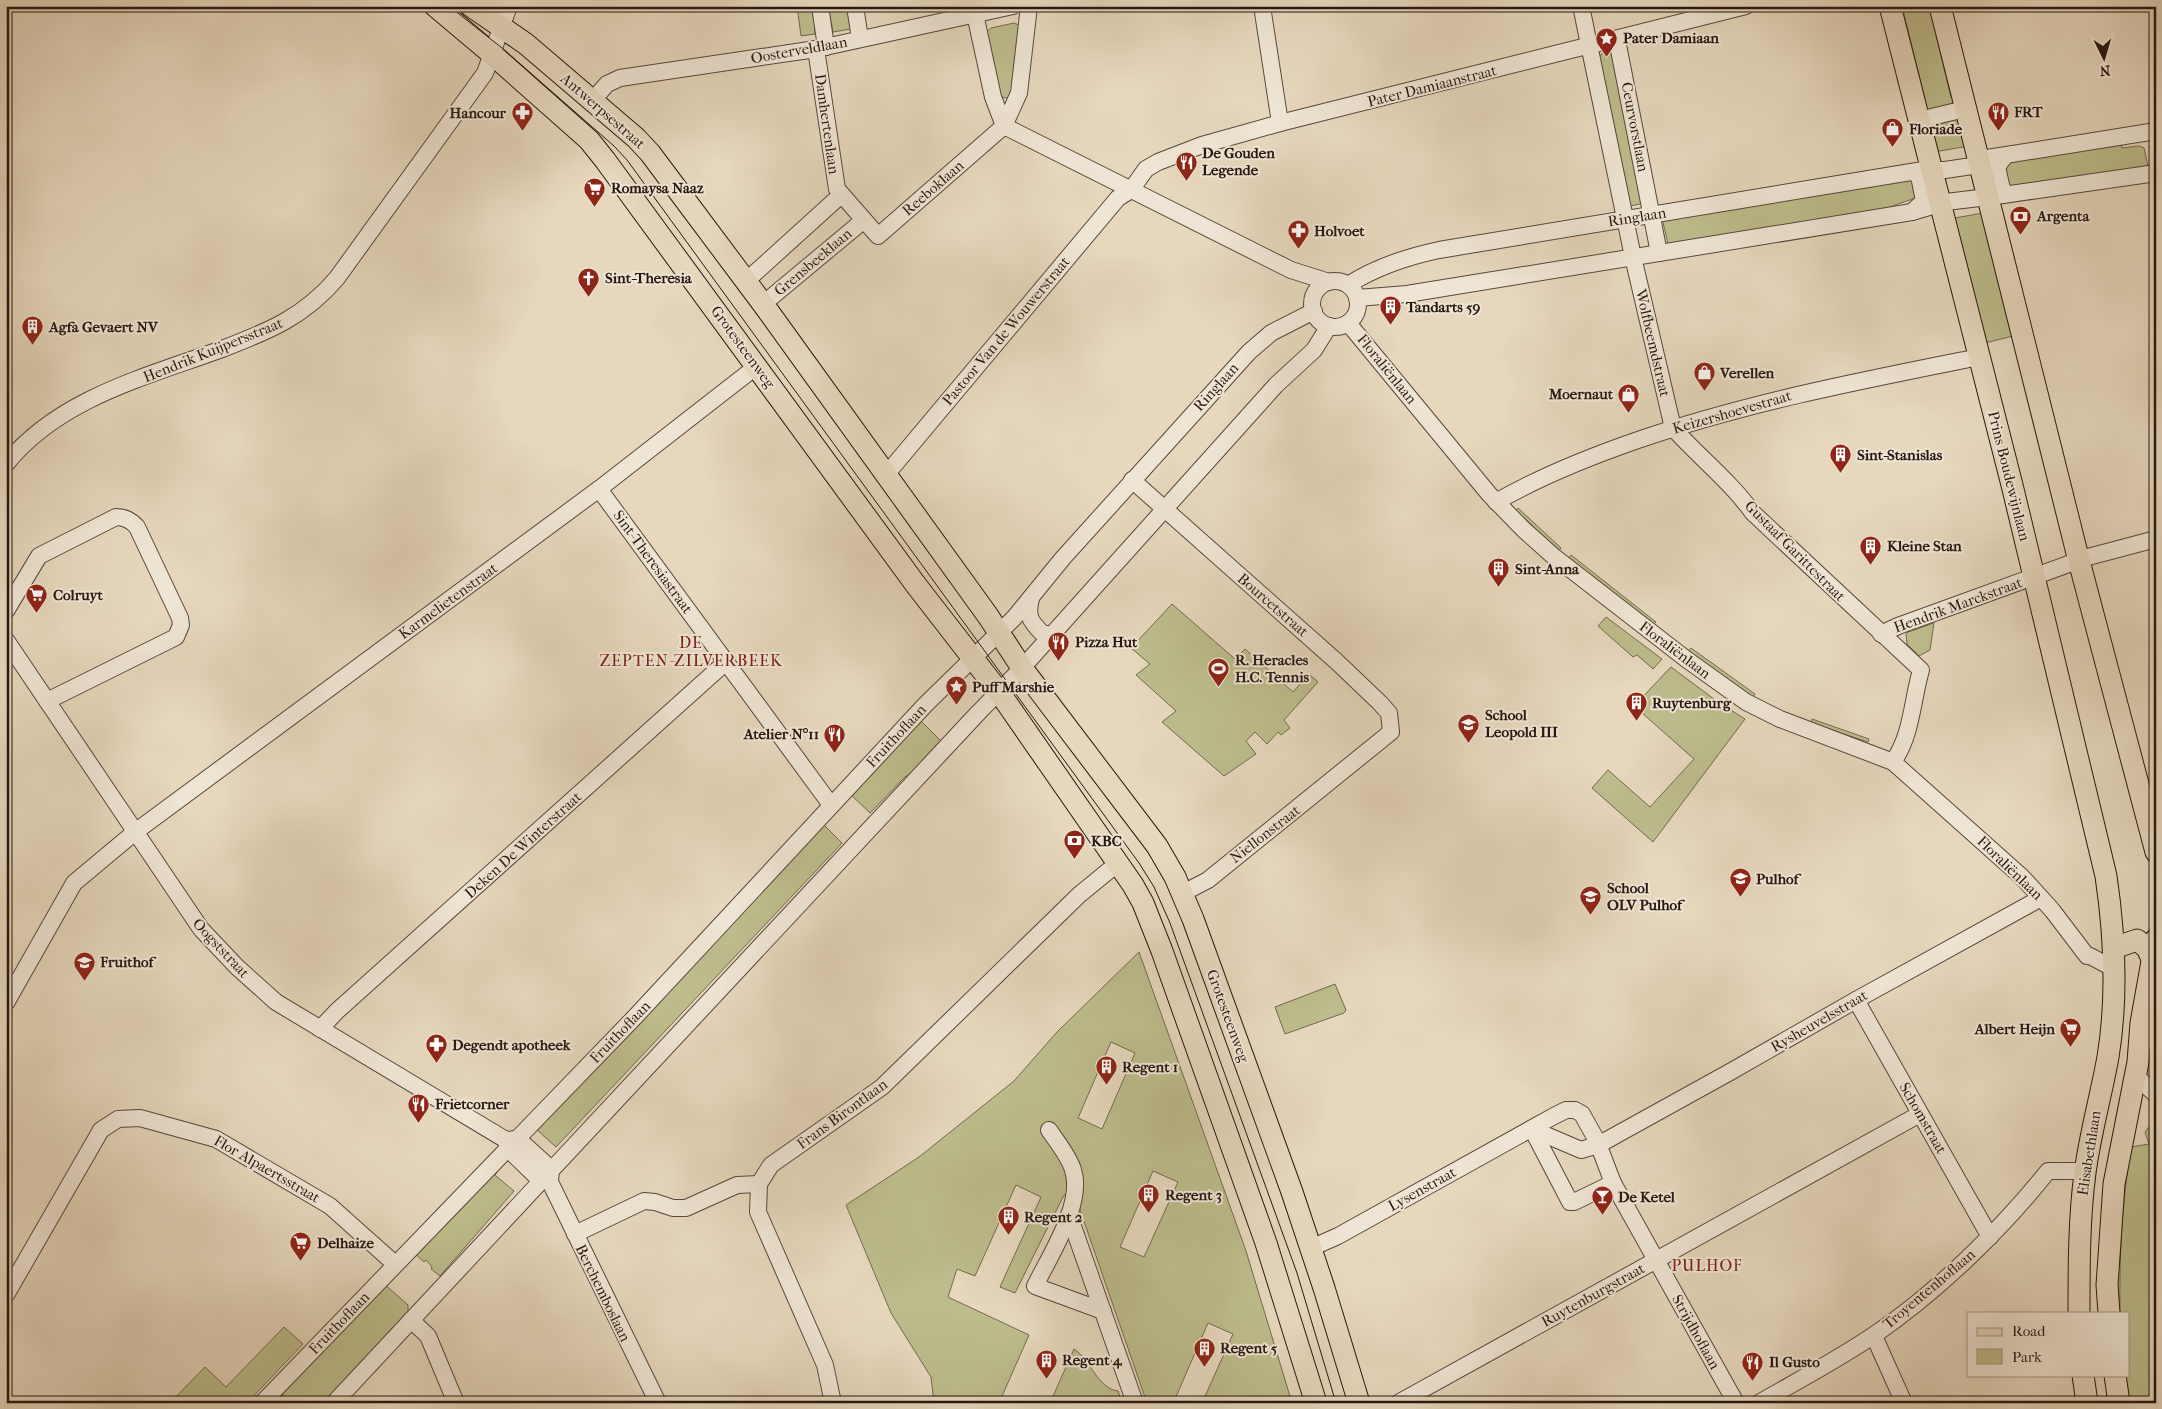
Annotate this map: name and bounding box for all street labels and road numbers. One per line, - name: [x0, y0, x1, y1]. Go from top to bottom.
- street label: Oosterveldlaan: [749, 33, 849, 67]
- street label: Pater Damiaanstraat: [1366, 61, 1499, 111]
- street label: Antwerpsestraat: [556, 69, 650, 153]
- street label: Damhertenlaan: [811, 73, 843, 176]
- street label: Ceurvorstlaan: [1617, 81, 1653, 174]
- street label: Reeboklaan: [899, 156, 968, 220]
- street label: Ringlaan: [1607, 203, 1668, 230]
- street label: Grensbeeklaan: [771, 224, 856, 300]
- street label: Pastoor Van de Wouwerstraat: [938, 252, 1074, 409]
- street label: Wolfbeemdstraat: [1632, 286, 1674, 399]
- street label: Grotesteenweg: [707, 302, 780, 393]
- street label: Hendrik Kuijpersstraat: [141, 314, 286, 386]
- street label: Floraliënlaan: [1353, 331, 1421, 408]
- street label: Ringlaan: [1190, 359, 1243, 415]
- street label: Keizershoevestraat: [1671, 386, 1794, 438]
- street label: Prins Boudewijnlaan: [1984, 409, 2034, 543]
- street label: Gustaaf Garittestraat: [1741, 497, 1850, 606]
- street label: Sint-Theresiastraat: [609, 507, 697, 618]
- street label: Karmelietenstraat: [395, 559, 502, 643]
- street label: Bourcetstraat: [1234, 569, 1313, 641]
- street label: Hendrik Marckstraat: [1891, 573, 2025, 637]
- street label: Floraliënlaan: [1636, 617, 1714, 683]
- street label: Fruithoflaan: [862, 700, 930, 771]
- street label: Deken De Winterstraat: [461, 787, 586, 902]
- street label: Niellonstraat: [1226, 801, 1304, 867]
- street label: Floraliënlaan: [1973, 832, 2047, 904]
- street label: Oogststraat: [189, 914, 254, 982]
- street label: Grotesteenweg: [1203, 967, 1253, 1066]
- street label: Rysheuvelsstraat: [1767, 986, 1871, 1056]
- street label: Fruithoflaan: [586, 997, 654, 1067]
- street label: Frans Birontlaan: [793, 1075, 891, 1153]
- street label: Schomstraat: [1895, 1079, 1951, 1157]
- street label: Elisabethlaan: [2073, 1109, 2105, 1197]
- street label: Flor Alpaertsstraat: [211, 1131, 324, 1207]
- street label: Lysenstraat: [1385, 1163, 1460, 1215]
- street label: Berchemboslaan: [572, 1241, 634, 1345]
- street label: Troyentenhoflaan: [1879, 1245, 1979, 1333]
- street label: Ruytenburgstraat: [1538, 1259, 1648, 1331]
- street label: Fruithoflaan: [305, 1288, 373, 1358]
- street label: Strijdhoflaan: [1668, 1291, 1724, 1373]

